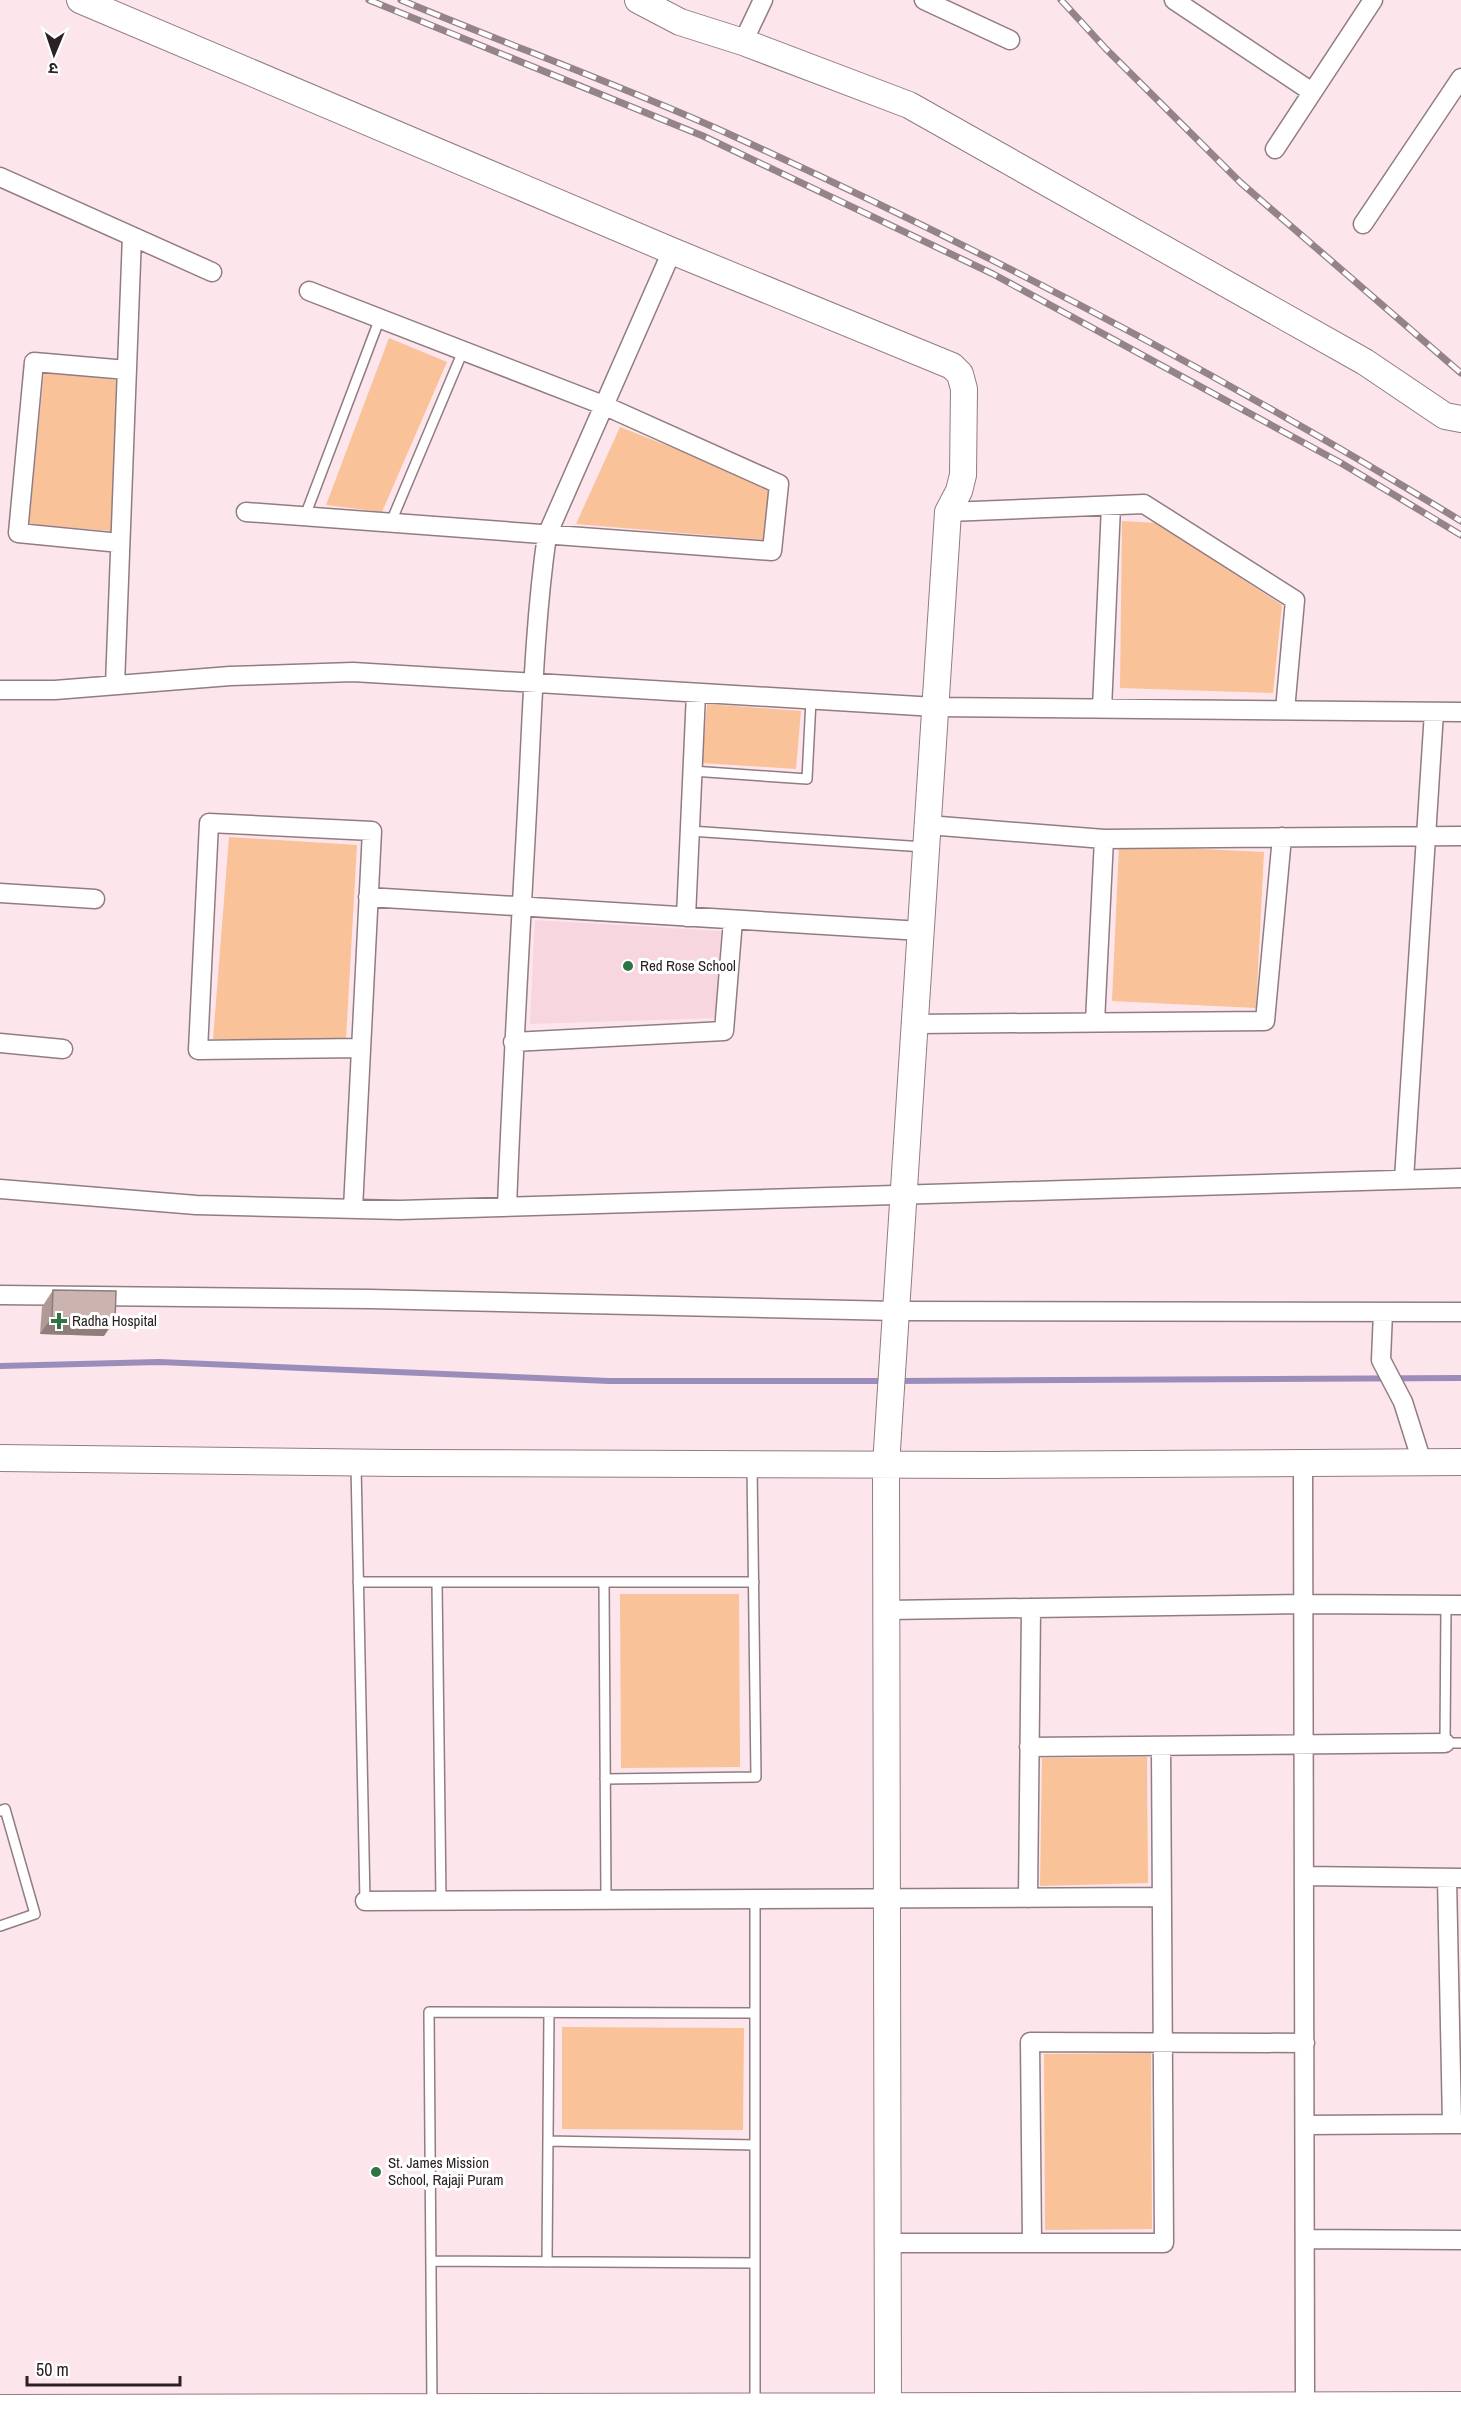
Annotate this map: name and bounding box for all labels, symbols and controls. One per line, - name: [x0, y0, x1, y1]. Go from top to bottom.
- north arrow: [24, 24, 84, 84]
- text: उ: [48, 58, 59, 80]
- place label: Red Rose School: [640, 955, 736, 976]
- marker: Red Rose School: [621, 959, 635, 973]
- place label: Radha Hospital: [72, 1310, 157, 1331]
- marker: Radha Hospital: [50, 1312, 68, 1330]
- place label: St. James Mission School, Rajaji Puram: [388, 2152, 504, 2190]
- marker: St. James Mission School, Rajaji Puram: [369, 2165, 383, 2179]
- scale bar: [27, 2349, 180, 2387]
- text: 50 m: [36, 2357, 69, 2382]

